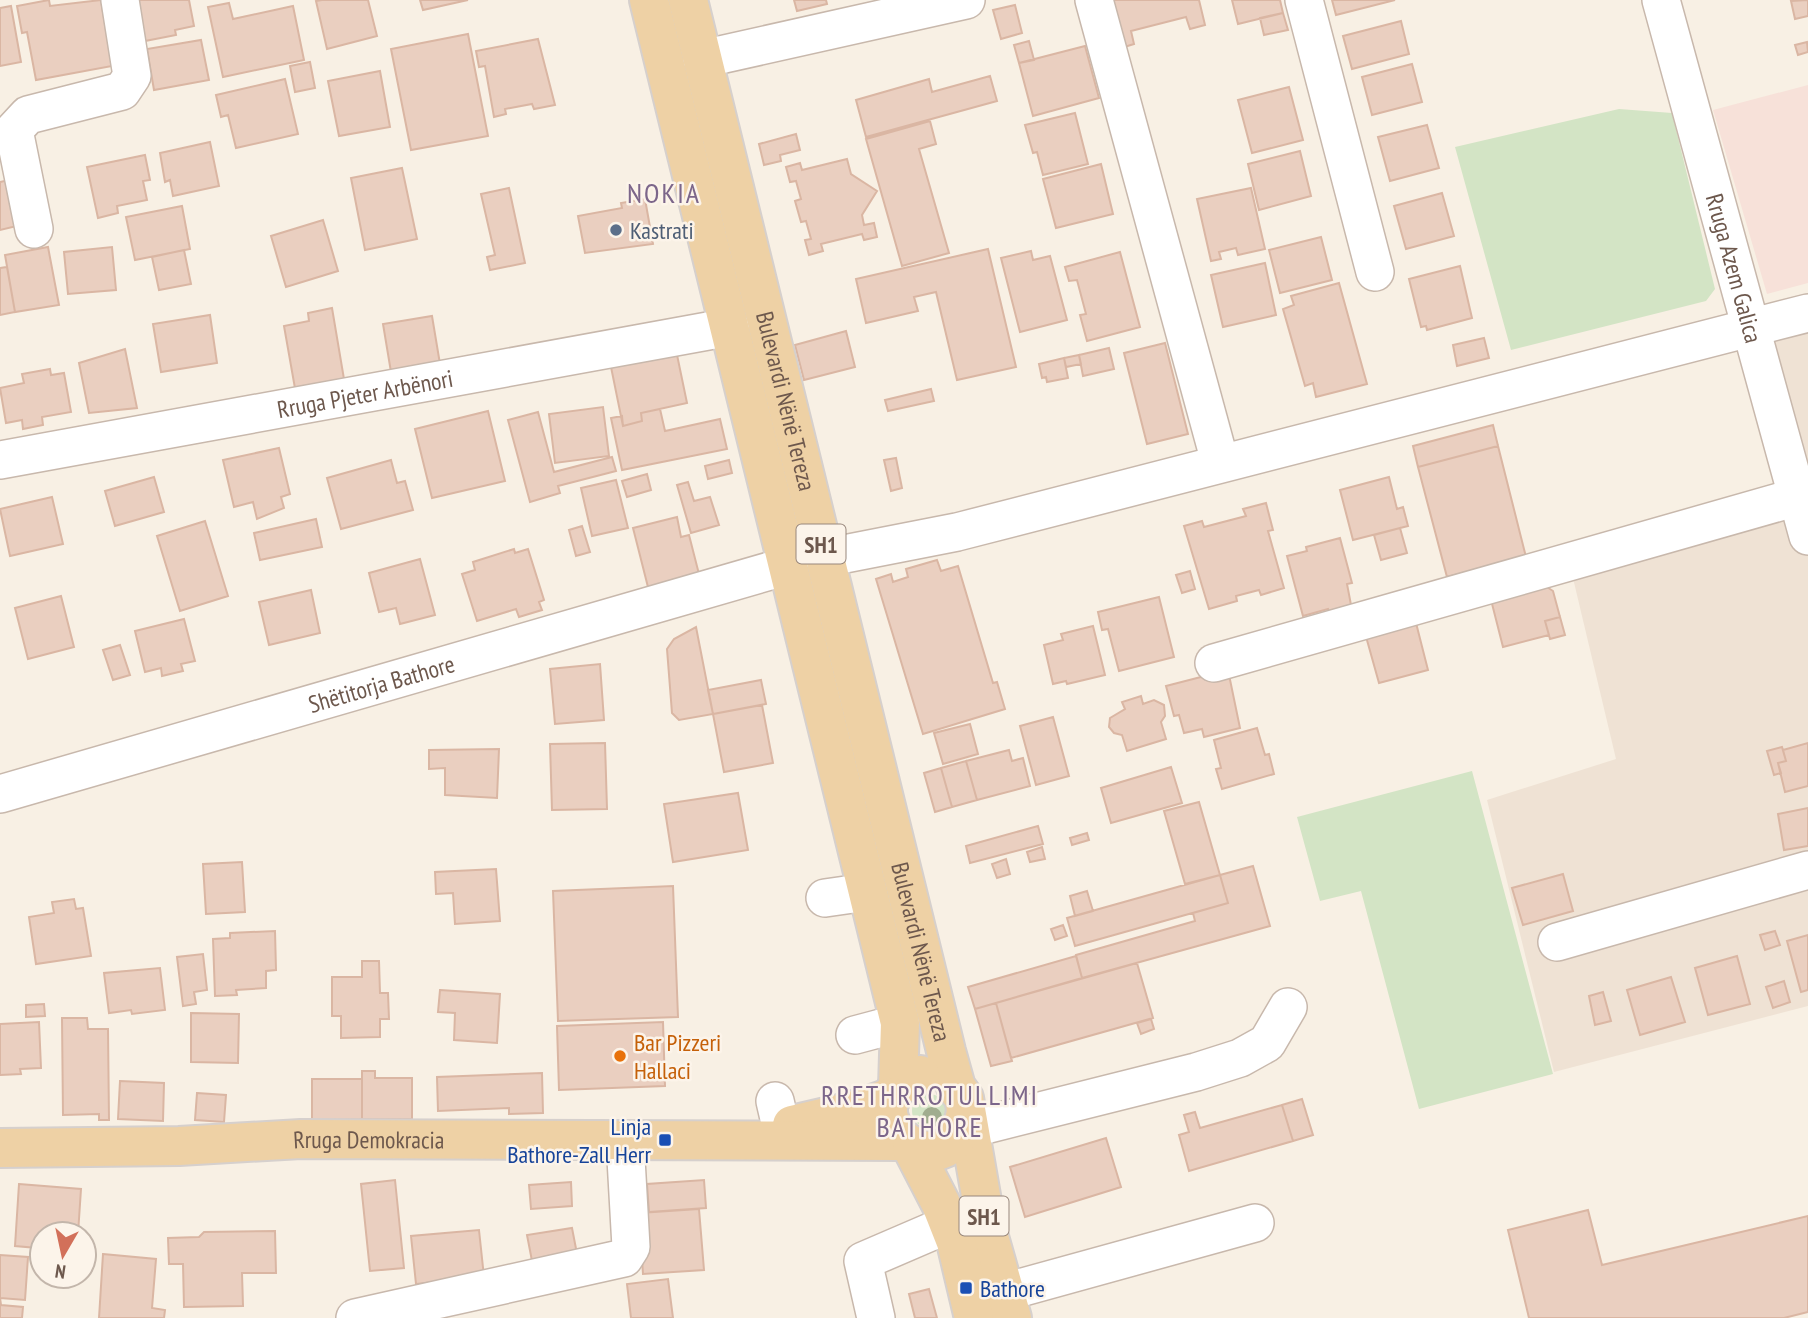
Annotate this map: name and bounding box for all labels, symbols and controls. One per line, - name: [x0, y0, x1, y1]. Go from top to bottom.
- district label: NOKIA: [627, 174, 701, 211]
- street label: Rruga Azem Galica: [1699, 190, 1770, 346]
- place label: Kastrati: [630, 215, 694, 246]
- marker: Kastrati: [608, 222, 624, 238]
- street label: Bulevardi Nënë Tereza: [750, 308, 823, 494]
- street label: Rruga Pjeter Arbënori: [275, 362, 455, 425]
- road number: SH1: [796, 524, 846, 564]
- street label: Shëtitorja Bathore: [305, 648, 458, 719]
- street label: Bulevardi Nënë Tereza: [885, 859, 959, 1045]
- place label: Bar Pizzeri Hallaci: [634, 1027, 721, 1086]
- marker: Bar Pizzeri Hallaci: [612, 1048, 628, 1064]
- district label: RRETHRROTULLIMI BATHORE: [821, 1076, 1039, 1145]
- place label: Linja Bathore-Zall Herr: [507, 1111, 651, 1170]
- street label: Rruga Demokracia: [292, 1123, 444, 1155]
- marker: Linja Bathore-Zall Herr: [657, 1132, 673, 1148]
- road number: SH1: [960, 1196, 1009, 1236]
- north arrow: [28, 1220, 98, 1290]
- text: N: [53, 1259, 67, 1284]
- place label: Bathore: [980, 1273, 1045, 1304]
- marker: Bathore: [958, 1280, 974, 1296]

